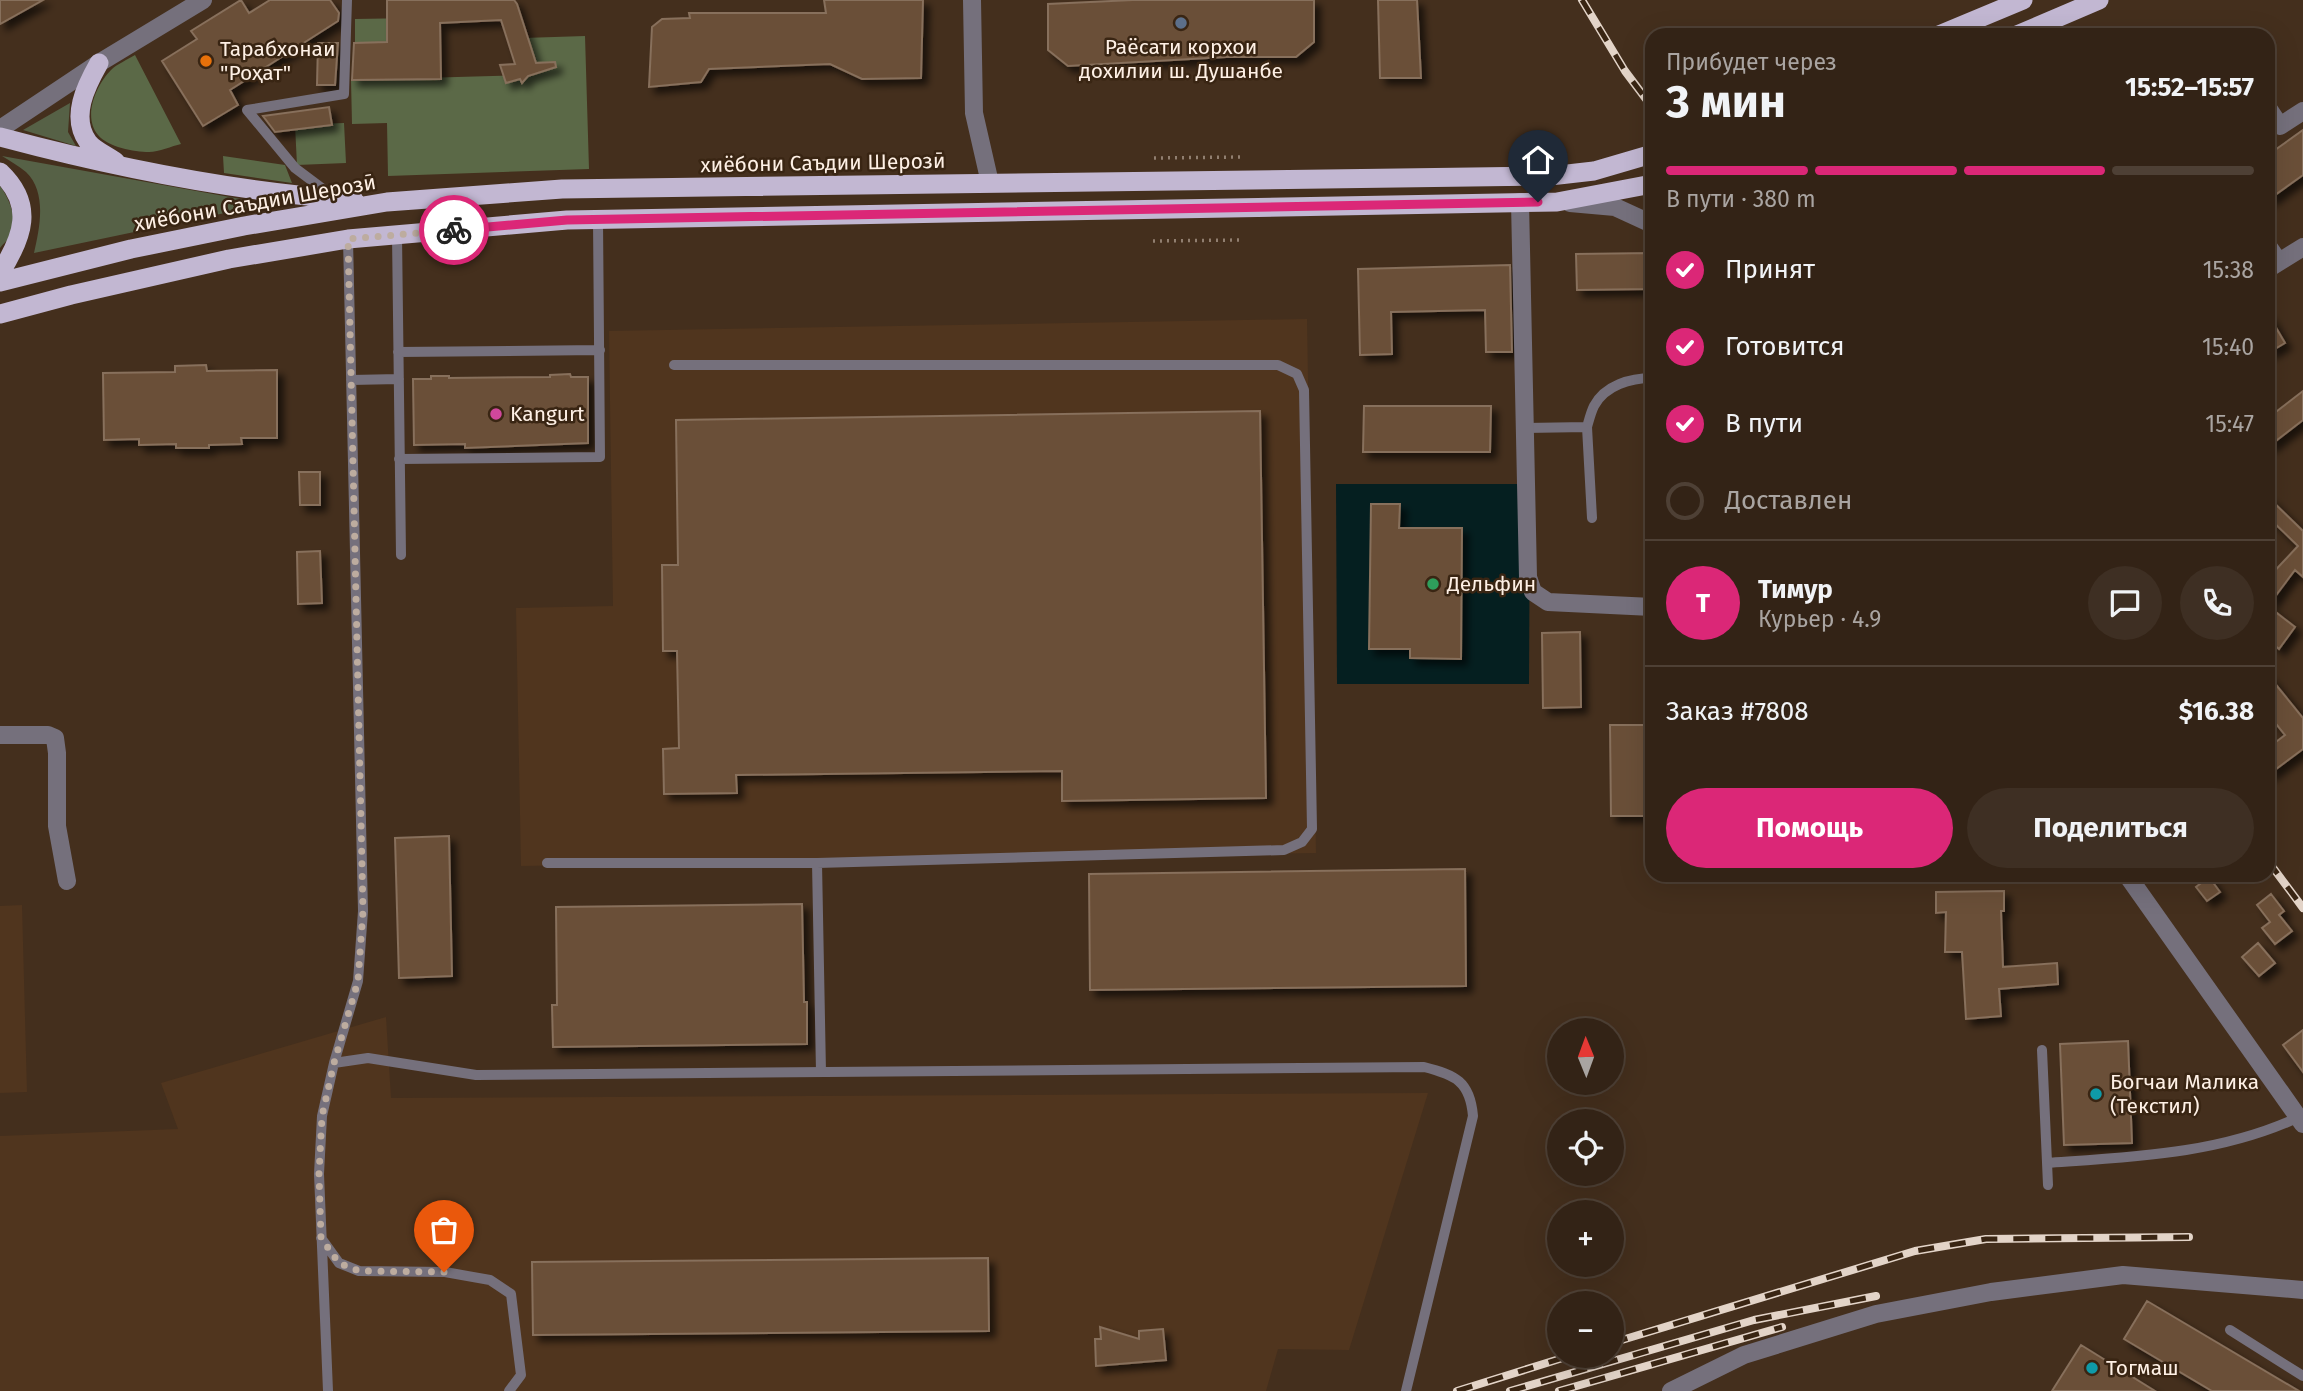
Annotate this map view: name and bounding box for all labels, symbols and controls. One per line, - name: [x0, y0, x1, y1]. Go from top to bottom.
- marker: Раёсати корхои дохилии ш. Душанбе: [1173, 15, 1189, 31]
- place label: Раёсати корхои дохилии ш. Душанбе: [1079, 34, 1283, 84]
- place label: Тарабхонаи "Роҳат": [220, 36, 336, 86]
- text: Прибудет через: [1666, 48, 1837, 76]
- marker: Тарабхонаи "Роҳат": [198, 53, 214, 69]
- text: 15:52–15:57: [2125, 72, 2254, 103]
- text: 3 мин: [1666, 74, 1786, 129]
- pin: [1508, 130, 1568, 202]
- icon: home: [1519, 141, 1557, 179]
- street label: хиёбони Саъдии Шерозӣ: [700, 148, 946, 178]
- street label: хиёбони Саъдии Шерозӣ: [132, 169, 378, 237]
- text: В пути · 380 m: [1666, 185, 1816, 213]
- courier: [419, 195, 489, 265]
- icon: bike: [435, 211, 473, 249]
- icon: check: [1666, 251, 1704, 289]
- text: Принят: [1725, 254, 1815, 285]
- text: 15:38: [2203, 256, 2254, 284]
- icon: check: [1666, 328, 1704, 366]
- text: Готовится: [1725, 331, 1845, 362]
- text: 15:40: [2202, 333, 2254, 361]
- place label: Kangurt: [510, 401, 585, 427]
- icon: check: [1666, 405, 1704, 443]
- marker: Kangurt: [488, 406, 504, 422]
- text: В пути: [1725, 408, 1803, 439]
- text: 15:47: [2205, 410, 2254, 438]
- text: Доставлен: [1725, 485, 1852, 516]
- button: chat: [2088, 566, 2162, 640]
- button: phone: [2180, 566, 2254, 640]
- place label: Дельфин: [1446, 571, 1536, 597]
- text: Тимур: [1758, 574, 1833, 605]
- marker: Дельфин: [1425, 576, 1441, 592]
- text: Т: [1696, 588, 1710, 619]
- text: Курьер · 4.9: [1758, 605, 1881, 633]
- text: Заказ #7808: [1666, 696, 1809, 727]
- text: $16.38: [2179, 696, 2254, 727]
- button: Помощь: [1666, 788, 1953, 868]
- button: Поделиться: [1967, 788, 2254, 868]
- north arrow: [1547, 1018, 1624, 1096]
- map controls: [1547, 1018, 1624, 1368]
- place label: Богчаи Малика (Текстил): [2110, 1069, 2259, 1119]
- marker: Богчаи Малика (Текстил): [2088, 1086, 2104, 1102]
- button: locate: [1547, 1109, 1624, 1186]
- pin: [414, 1200, 474, 1272]
- button: +: [1547, 1200, 1624, 1277]
- icon: bag: [425, 1211, 463, 1249]
- button: −: [1547, 1291, 1624, 1368]
- place label: Тогмаш: [2106, 1355, 2179, 1381]
- marker: Тогмаш: [2084, 1360, 2100, 1376]

